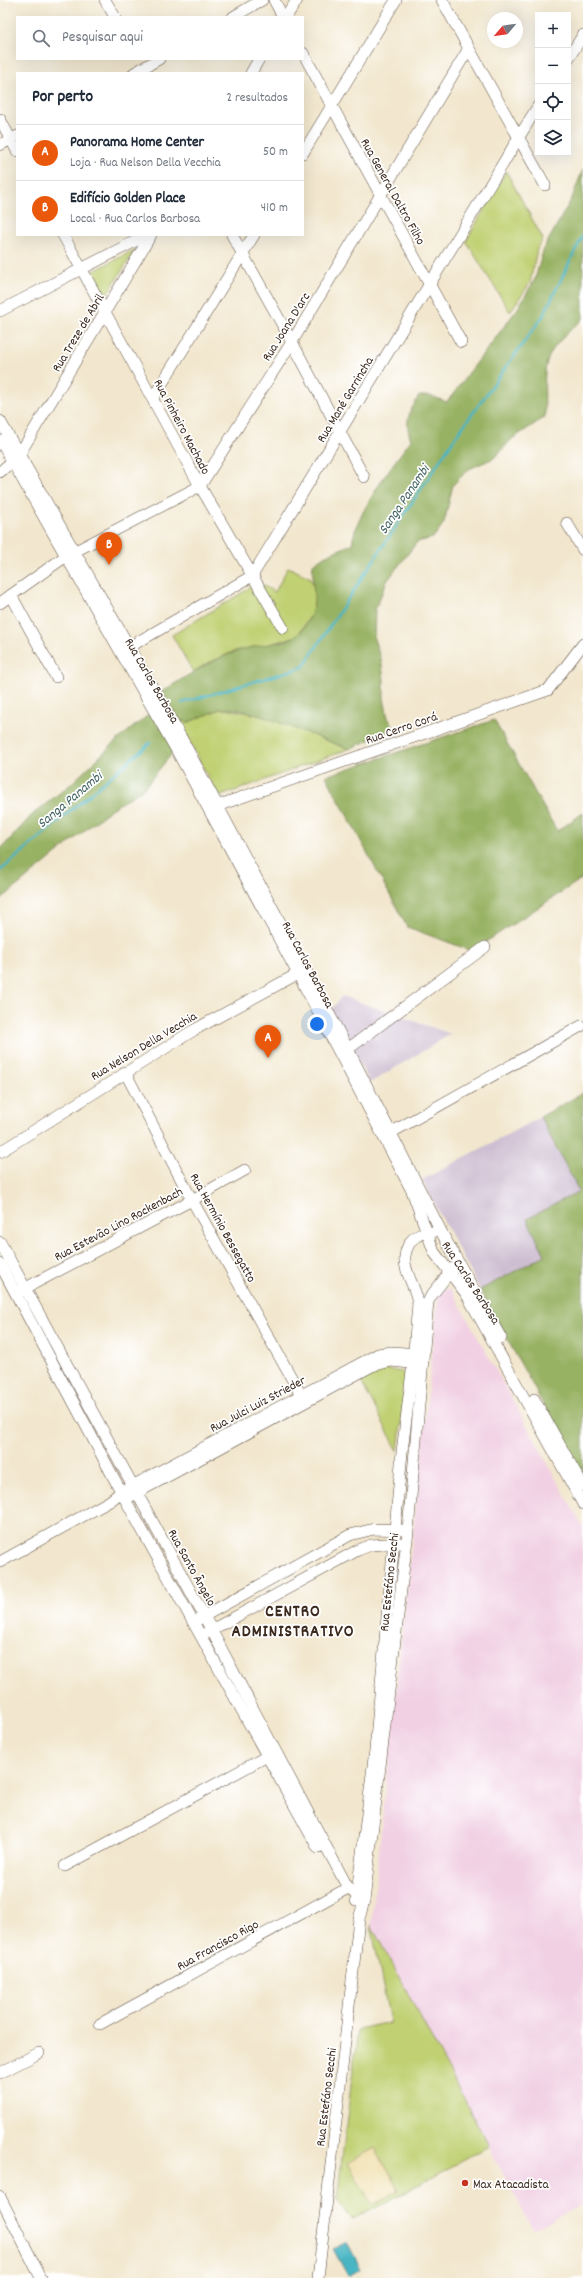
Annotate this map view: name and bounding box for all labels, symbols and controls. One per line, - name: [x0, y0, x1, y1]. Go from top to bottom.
- north arrow: [487, 12, 523, 48]
- map controls: [535, 12, 571, 156]
- button: +: [535, 12, 571, 48]
- search box: [16, 16, 304, 60]
- icon: search: [30, 27, 52, 49]
- text: Pesquisar aqui: [62, 27, 143, 49]
- button: −: [535, 48, 571, 84]
- button: locate: [535, 84, 571, 120]
- text: Por perto: [32, 86, 93, 110]
- text: 2 resultados: [226, 89, 288, 108]
- button: layers: [535, 120, 571, 156]
- text: Panorama Home Center: [70, 132, 204, 154]
- street label: Rua General Daltro Filho: [355, 135, 429, 249]
- text: A: [41, 143, 49, 162]
- text: 50 m: [263, 143, 288, 162]
- text: Loja · Rua Nelson Della Vecchia: [70, 154, 221, 173]
- text: Edifício Golden Place: [70, 188, 185, 210]
- text: B: [42, 199, 48, 218]
- text: 410 m: [261, 199, 288, 218]
- text: Local · Rua Carlos Barbosa: [70, 210, 200, 229]
- street label: Rua Joana D'arc: [258, 289, 316, 365]
- street label: Rua Treze de Abril: [48, 291, 110, 376]
- street label: Rua Mané Garrincha: [313, 353, 380, 447]
- street label: Rua Pinheiro Machado: [148, 376, 214, 479]
- water label: Sanga Panambi: [374, 460, 436, 539]
- pin: B: [96, 532, 122, 565]
- street label: Rua Carlos Barbosa: [119, 635, 183, 728]
- street label: Rua Cerro Corá: [363, 708, 441, 751]
- water label: Sanga Panambi: [33, 766, 109, 834]
- street label: Rua Carlos Barbosa: [276, 918, 338, 1013]
- street label: Rua Nelson Della Vecchia: [88, 1007, 202, 1086]
- your location: [307, 1014, 327, 1034]
- pin: A: [255, 1025, 281, 1058]
- street label: Rua Hermínio Bessegatto: [184, 1170, 260, 1287]
- street label: Rua Estevão Lino Rockenbach: [51, 1183, 187, 1267]
- street label: Rua Carlos Barbosa: [436, 1238, 504, 1329]
- street label: Rua Julci Luiz Strieder: [207, 1372, 310, 1439]
- street label: Rua Santo Ângelo: [162, 1526, 220, 1610]
- street label: Rua Estefáno Secchi: [376, 1531, 405, 1632]
- district label: CENTRO ADMINISTRATIVO: [232, 1601, 354, 1645]
- street label: Rua Francisco Rigo: [174, 1916, 263, 1977]
- street label: Rua Estefáno Secchi: [312, 2046, 343, 2148]
- place label: Max Atacadista: [473, 2176, 550, 2195]
- marker: Max Atacadista: [460, 2178, 470, 2188]

